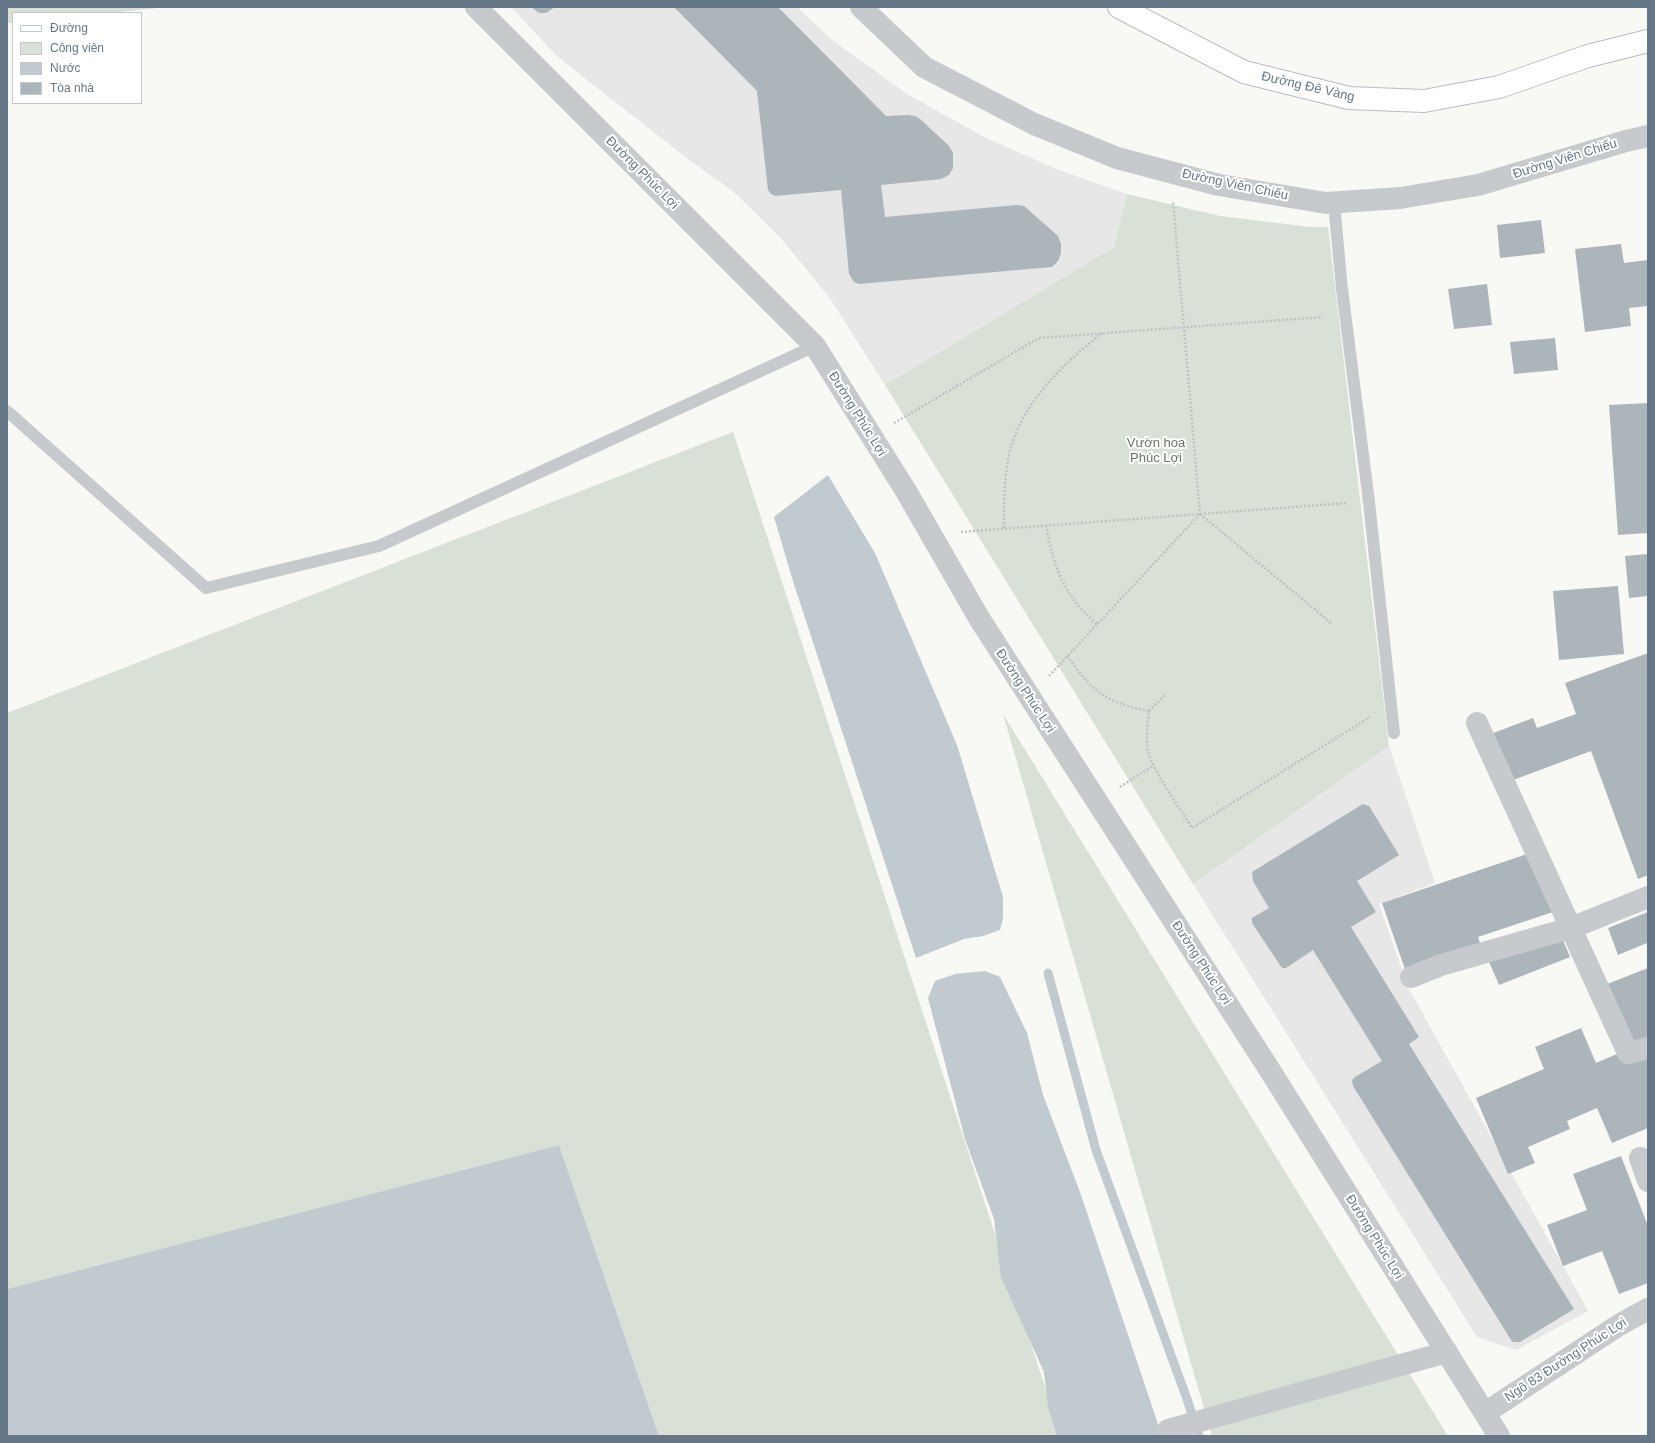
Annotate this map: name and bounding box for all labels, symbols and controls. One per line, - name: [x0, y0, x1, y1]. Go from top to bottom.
- legend: [12, 12, 142, 104]
- text: Đường: [50, 21, 88, 35]
- text: Công viên: [50, 41, 104, 55]
- text: Nước: [50, 61, 81, 75]
- street label: Đường Đê Vàng: [1260, 69, 1356, 105]
- text: Tòa nhà: [50, 81, 94, 95]
- street label: Đường Phúc Lợi: [602, 133, 682, 213]
- street label: Đường Viên Chiếu: [1511, 136, 1619, 182]
- street label: Đường Viên Chiếu: [1181, 166, 1289, 204]
- street label: Đường Phúc Lợi: [825, 369, 889, 459]
- park label: Vườn hoa Phúc Lợi: [1127, 435, 1185, 466]
- street label: Đường Phúc Lợi: [992, 646, 1058, 736]
- street label: Đường Phúc Lợi: [1168, 918, 1234, 1008]
- street label: Đường Phúc Lợi: [1342, 1192, 1406, 1282]
- street label: Ngõ 83 Đường Phúc Lợi: [1502, 1315, 1630, 1405]

